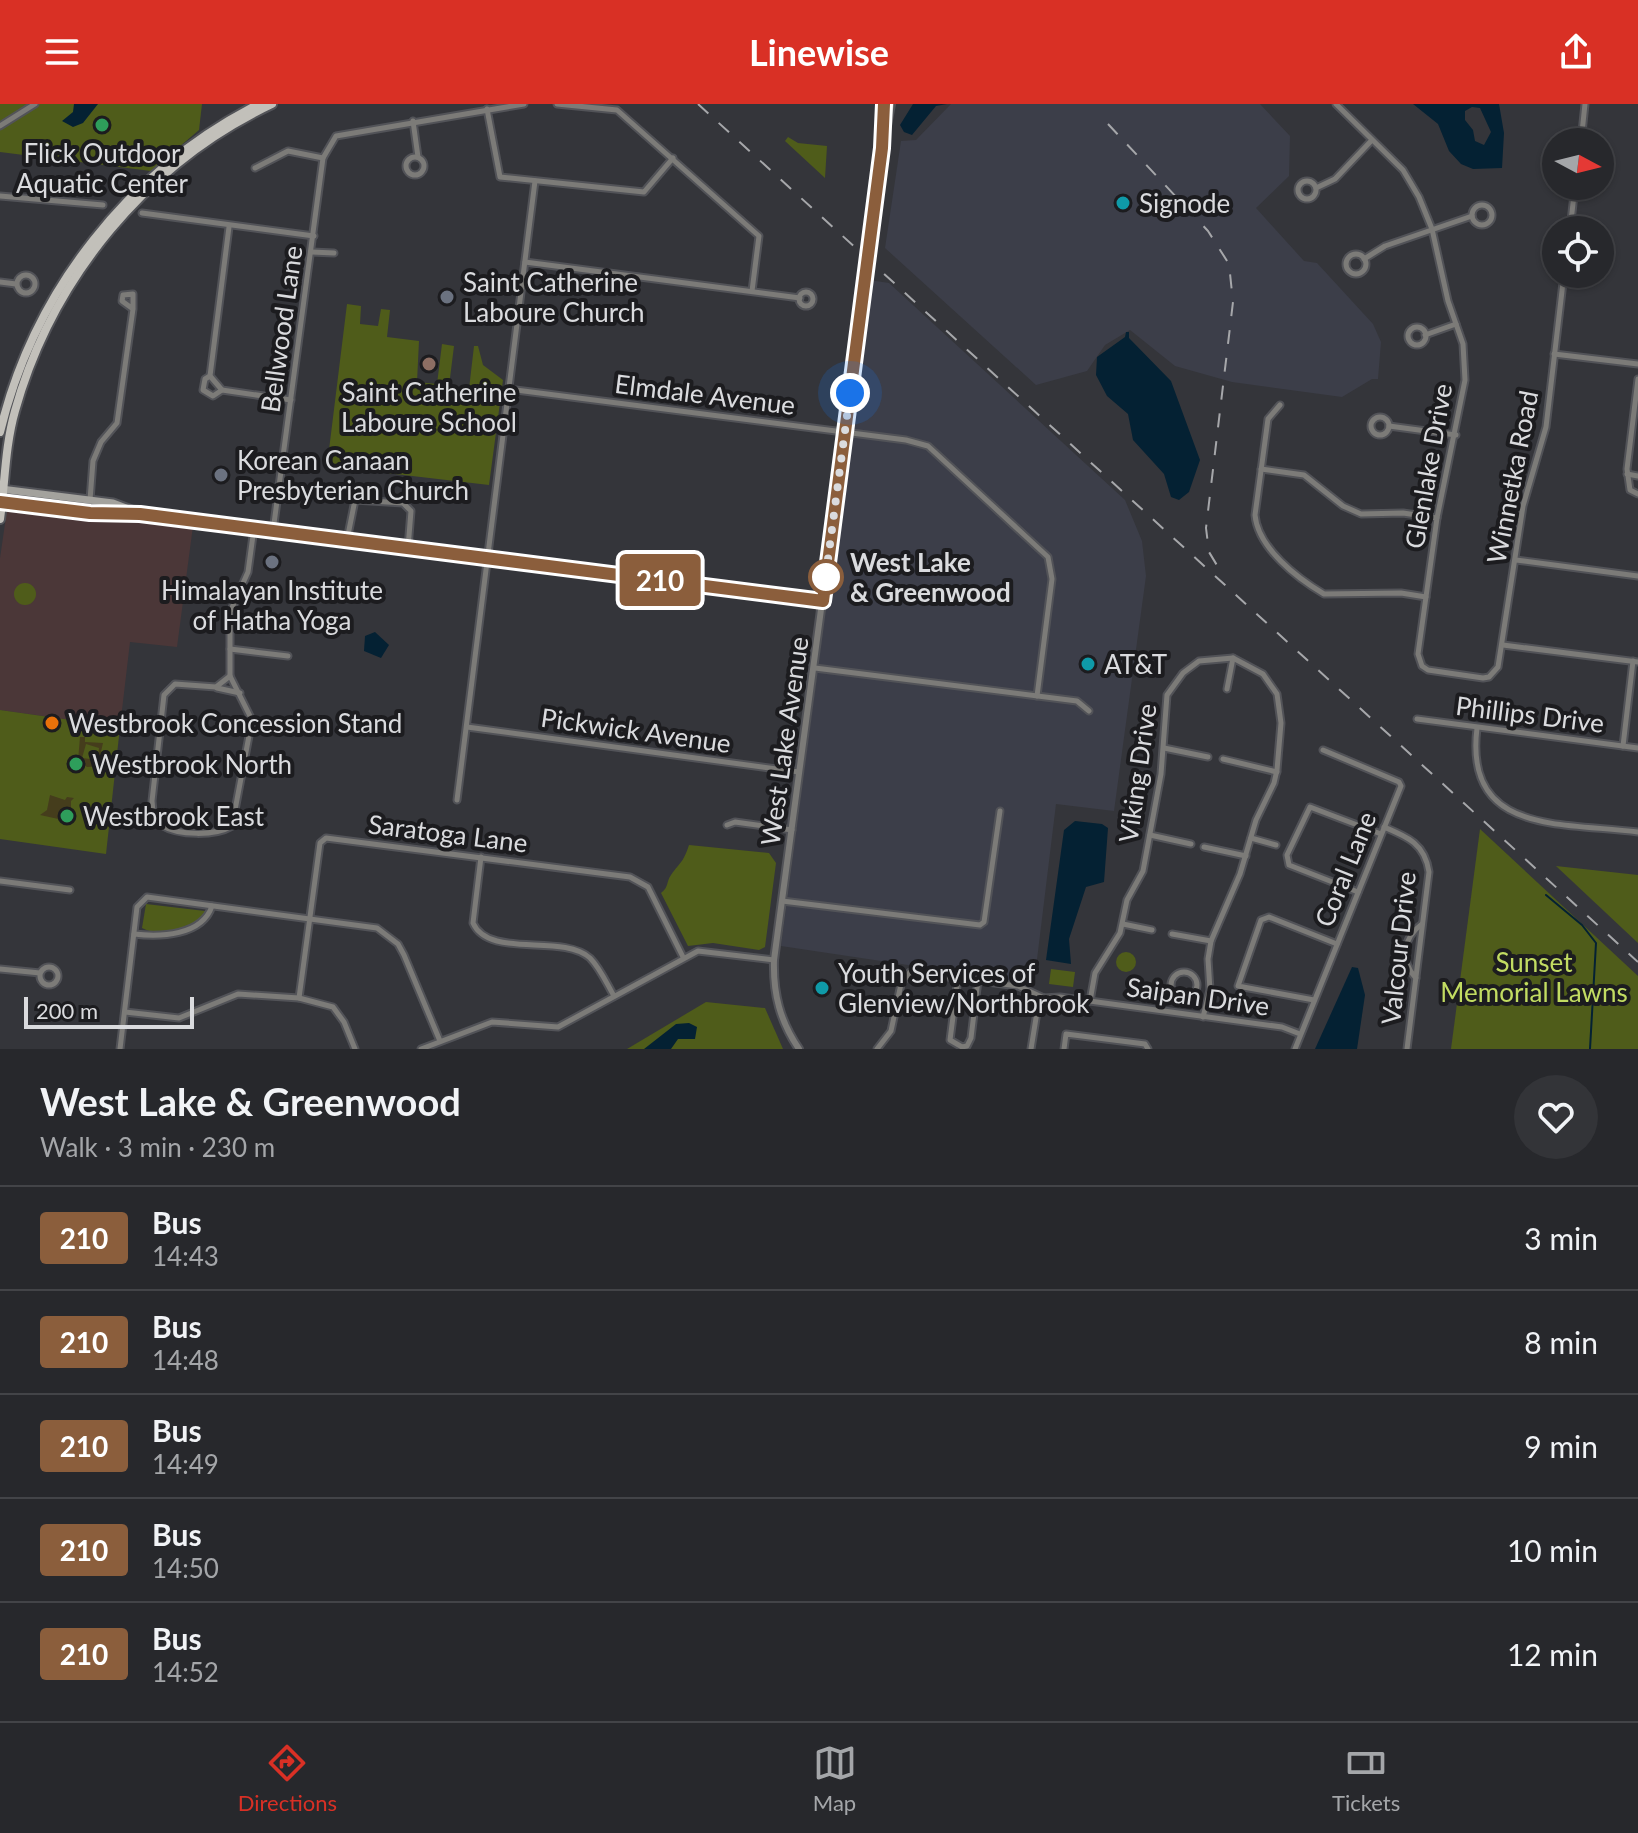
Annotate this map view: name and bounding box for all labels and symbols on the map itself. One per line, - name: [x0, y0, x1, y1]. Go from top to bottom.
- marker: Flick Outdoor Aquatic Center: [93, 116, 111, 134]
- north arrow: [1542, 128, 1614, 200]
- place label: Flick Outdoor Aquatic Center: [16, 137, 188, 199]
- place label: Signode: [1139, 187, 1230, 219]
- marker: Signode: [1114, 194, 1132, 212]
- street label: Bellwood Lane: [253, 244, 309, 414]
- place label: Saint Catherine Laboure Church: [463, 266, 645, 328]
- marker: Saint Catherine Laboure Church: [438, 288, 456, 306]
- marker: Saint Catherine Laboure School: [420, 355, 438, 373]
- street label: Elmdale Avenue: [613, 367, 797, 421]
- your location: [830, 373, 870, 413]
- place label: Saint Catherine Laboure School: [341, 376, 517, 438]
- street label: Glenlake Drive: [1398, 381, 1458, 551]
- street label: Winnetka Road: [1480, 388, 1544, 566]
- place label: Korean Canaan Presbyterian Church: [237, 444, 469, 506]
- marker: Korean Canaan Presbyterian Church: [212, 466, 230, 484]
- place label: West Lake & Greenwood: [850, 546, 1011, 608]
- marker: Himalayan Institute of Hatha Yoga: [263, 553, 281, 571]
- line badge: 210: [614, 554, 706, 606]
- marker: West Lake & Greenwood: [809, 560, 843, 594]
- place label: Himalayan Institute of Hatha Yoga: [161, 574, 383, 636]
- street label: West Lake Avenue: [753, 634, 815, 848]
- place label: AT&T: [1104, 648, 1167, 680]
- marker: AT&T: [1079, 655, 1097, 673]
- street label: Phillips Drive: [1454, 689, 1606, 739]
- street label: Pickwick Avenue: [539, 701, 733, 759]
- street label: Viking Drive: [1111, 701, 1163, 845]
- place label: Westbrook Concession Stand: [68, 707, 402, 739]
- marker: Westbrook Concession Stand: [43, 714, 61, 732]
- place label: Westbrook North: [92, 748, 292, 780]
- marker: Westbrook North: [67, 755, 85, 773]
- place label: Westbrook East: [83, 800, 265, 832]
- marker: Westbrook East: [58, 807, 76, 825]
- street label: Saratoga Lane: [366, 807, 530, 859]
- street label: Coral Lane: [1307, 807, 1383, 931]
- street label: Valcour Drive: [1374, 870, 1422, 1026]
- park label: Sunset Memorial Lawns: [1440, 946, 1628, 1008]
- place label: Youth Services of Glenview/Northbrook: [838, 957, 1090, 1019]
- street label: Saipan Drive: [1125, 970, 1271, 1022]
- marker: Youth Services of Glenview/Northbrook: [813, 979, 831, 997]
- scale bar: [24, 993, 194, 1029]

